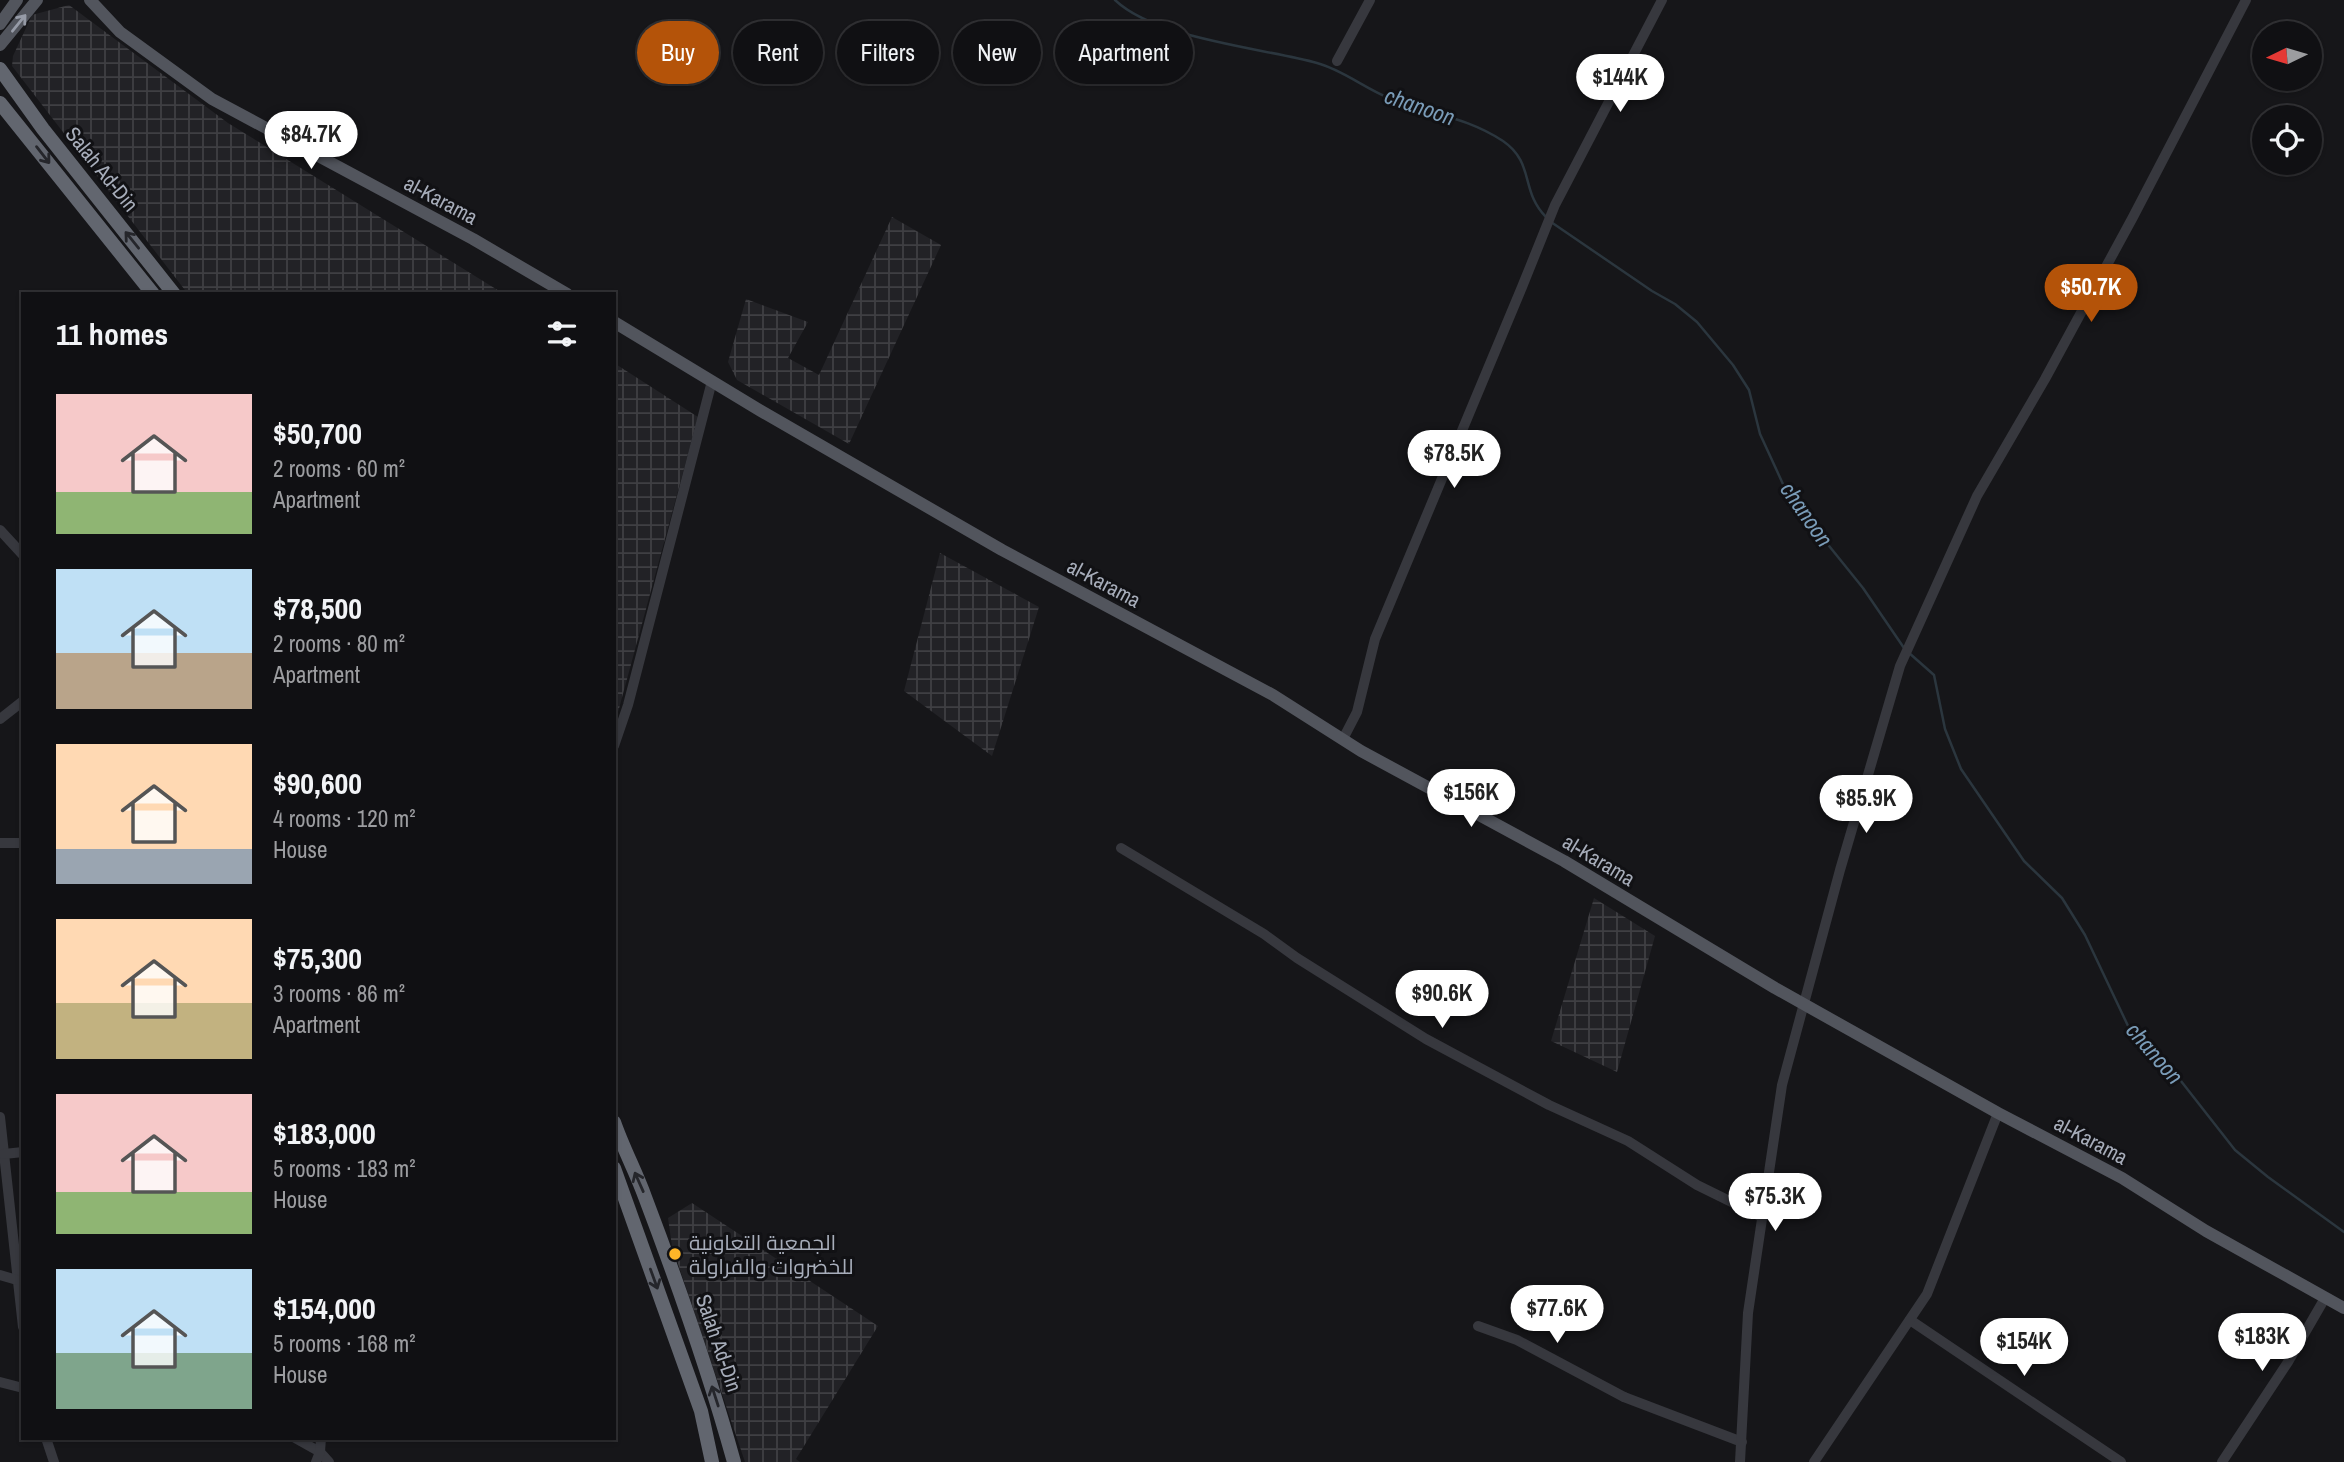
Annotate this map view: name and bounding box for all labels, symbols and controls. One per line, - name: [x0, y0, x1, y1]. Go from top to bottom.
- one-way arrow: [11, 14, 26, 32]
- chip: Buy: [637, 21, 719, 84]
- chip: Rent: [733, 21, 823, 84]
- chip: Filters: [837, 21, 939, 84]
- chip: New: [953, 21, 1041, 84]
- chip: Apartment: [1055, 21, 1193, 84]
- north arrow: [2252, 21, 2322, 91]
- map controls: [2252, 21, 2322, 175]
- pin: $144K: [1571, 54, 1669, 114]
- text: $144K: [1592, 61, 1648, 92]
- water label: chanoon: [1381, 80, 1459, 132]
- button: locate: [2252, 105, 2322, 175]
- pin: $84.7K: [254, 111, 368, 171]
- text: $84.7K: [281, 118, 341, 149]
- street label: Salah Ad-Din: [59, 120, 145, 218]
- one-way arrow: [36, 146, 51, 164]
- street label: al-Karama: [399, 169, 483, 232]
- one-way arrow: [124, 232, 140, 250]
- pin: $50.7K: [2034, 264, 2148, 324]
- text: $50.7K: [2061, 271, 2121, 302]
- text: 11 homes: [56, 314, 168, 354]
- icon: filters: [543, 315, 581, 353]
- text: $50,700: [273, 413, 362, 453]
- icon: home: [112, 422, 196, 506]
- pin: $78.5K: [1397, 430, 1511, 490]
- text: $78.5K: [1424, 437, 1484, 468]
- text: 2 rooms · 60 m²: [273, 453, 405, 484]
- water label: chanoon: [1774, 475, 1840, 553]
- text: Apartment: [273, 484, 360, 515]
- street label: al-Karama: [1062, 552, 1146, 615]
- text: $78,500: [273, 588, 362, 628]
- icon: home: [112, 597, 196, 681]
- text: 2 rooms · 80 m²: [273, 628, 405, 659]
- text: Apartment: [273, 659, 360, 690]
- text: $90,600: [273, 763, 362, 803]
- pin: $156K: [1422, 770, 1520, 829]
- icon: home: [112, 772, 196, 856]
- text: $156K: [1443, 776, 1499, 807]
- pin: $85.9K: [1809, 776, 1923, 835]
- text: $85.9K: [1836, 782, 1896, 813]
- text: 4 rooms · 120 m²: [273, 803, 416, 834]
- street label: al-Karama: [1557, 827, 1641, 893]
- text: House: [273, 834, 328, 865]
- text: $75,300: [273, 938, 362, 978]
- icon: home: [112, 947, 196, 1031]
- pin: $90.6K: [1385, 970, 1499, 1030]
- text: $90.6K: [1412, 977, 1472, 1008]
- text: 3 rooms · 86 m²: [273, 978, 405, 1009]
- text: Apartment: [273, 1009, 360, 1040]
- water label: chanoon: [2120, 1016, 2190, 1090]
- street label: al-Karama: [2049, 1109, 2133, 1172]
- text: $183,000: [273, 1113, 376, 1153]
- icon: home: [112, 1122, 196, 1206]
- text: 5 rooms · 183 m²: [273, 1153, 416, 1184]
- one-way arrow: [632, 1172, 645, 1193]
- pin: $75.3K: [1718, 1174, 1832, 1233]
- text: $75.3K: [1745, 1180, 1805, 1211]
- text: House: [273, 1184, 328, 1215]
- place label: الجمعية التعاونية للخضروات والفراولة: [689, 1228, 853, 1281]
- marker: الجمعية التعاونية للخضروات والفراولة: [667, 1246, 683, 1262]
- one-way arrow: [649, 1267, 661, 1289]
- pin: $77.6K: [1500, 1286, 1614, 1345]
- text: $154,000: [273, 1288, 376, 1328]
- street label: Salah Ad-Din: [689, 1290, 749, 1396]
- text: $77.6K: [1527, 1292, 1587, 1323]
- icon: home: [112, 1297, 196, 1381]
- pin: $183K: [2213, 1314, 2311, 1373]
- pin: $154K: [1975, 1318, 2073, 1378]
- text: $183K: [2234, 1320, 2290, 1351]
- text: $154K: [1996, 1325, 2052, 1356]
- text: 5 rooms · 168 m²: [273, 1328, 416, 1359]
- text: House: [273, 1359, 328, 1390]
- one-way arrow: [708, 1386, 720, 1408]

